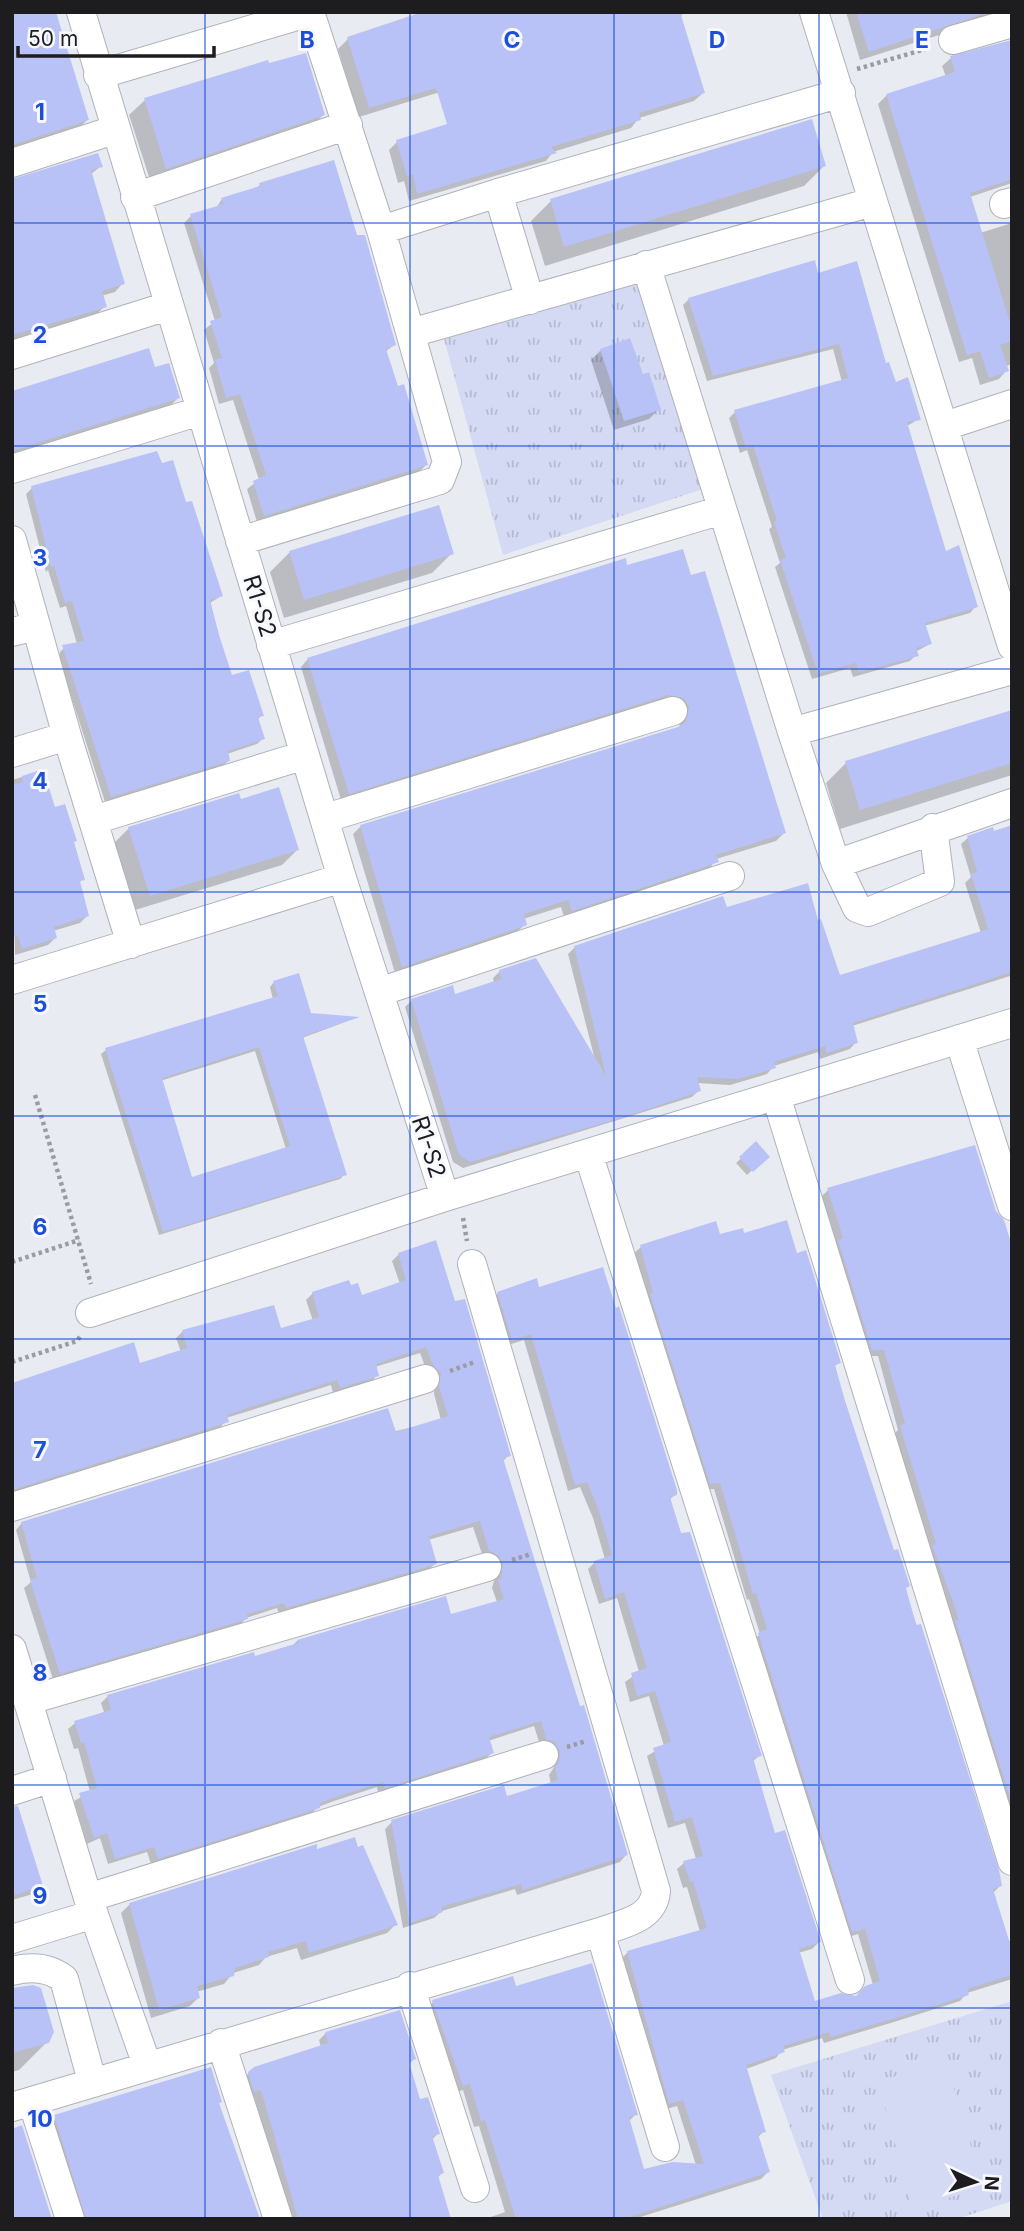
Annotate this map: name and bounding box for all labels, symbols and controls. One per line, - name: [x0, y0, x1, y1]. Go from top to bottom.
- scale bar: [18, 14, 214, 58]
- text: 50 m: [28, 26, 78, 51]
- text: B: [299, 26, 315, 54]
- text: C: [503, 26, 521, 54]
- text: D: [709, 26, 725, 54]
- text: E: [915, 26, 929, 54]
- text: 1: [35, 98, 45, 126]
- text: 2: [33, 321, 47, 349]
- text: 3: [33, 544, 47, 572]
- street label: R1-S2: [237, 572, 283, 640]
- text: 4: [32, 767, 48, 795]
- text: 5: [33, 990, 47, 1018]
- street label: R1-S2: [406, 1112, 452, 1182]
- text: 6: [33, 1213, 47, 1241]
- text: 7: [33, 1436, 47, 1464]
- text: 8: [33, 1659, 47, 1687]
- text: 9: [33, 1882, 47, 1910]
- text: 10: [27, 2105, 53, 2133]
- north arrow: [940, 2147, 1010, 2217]
- text: N: [979, 2175, 1003, 2191]

